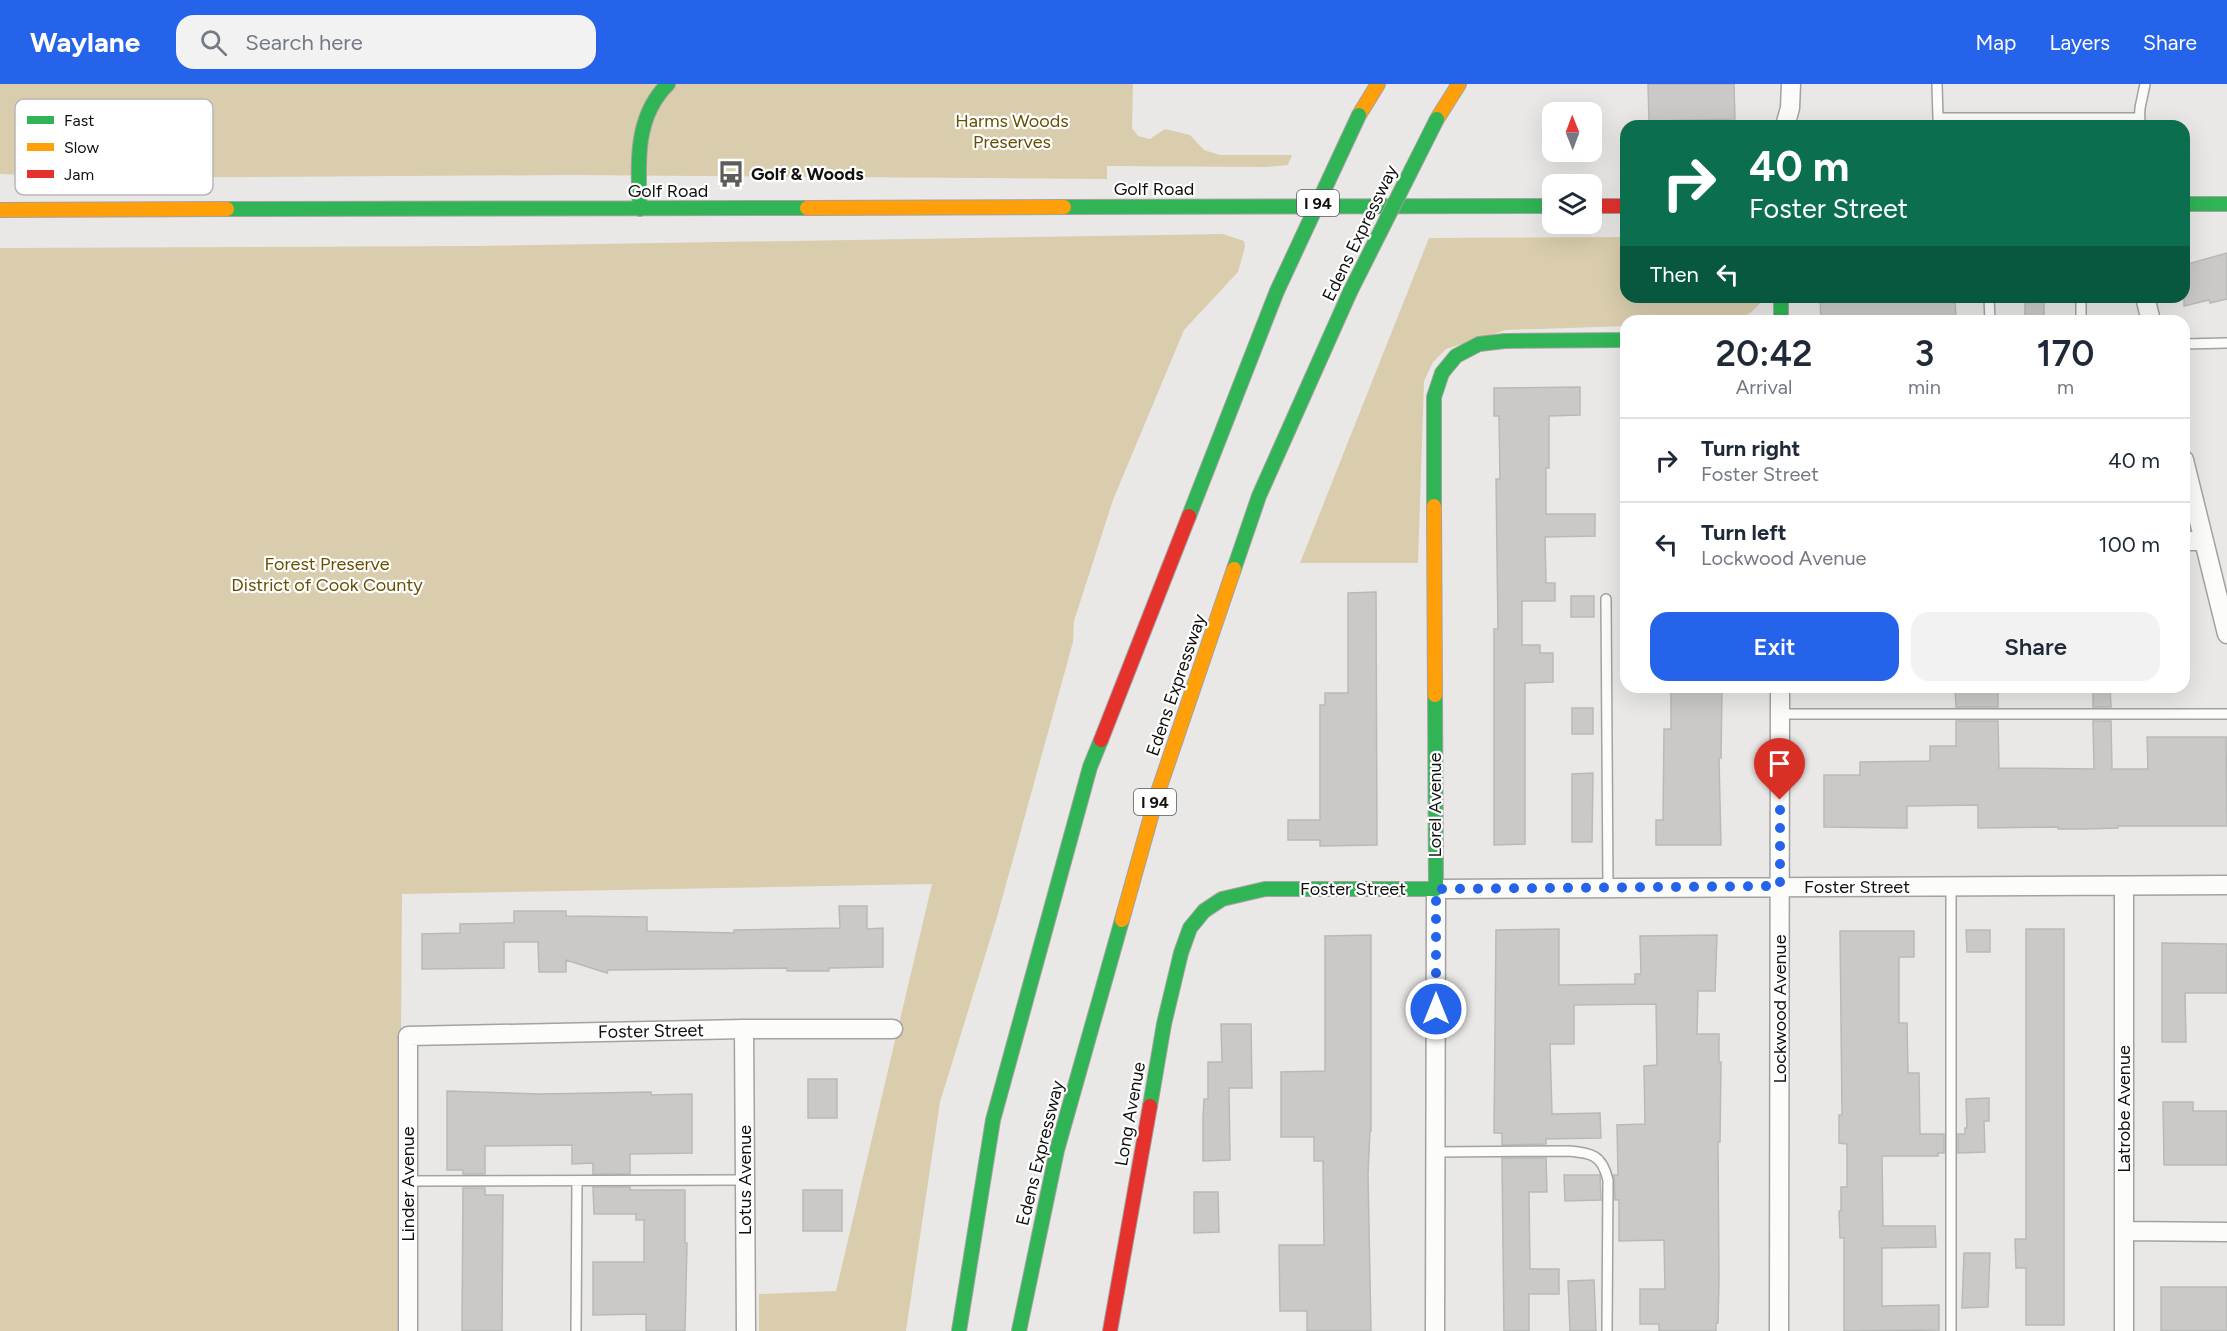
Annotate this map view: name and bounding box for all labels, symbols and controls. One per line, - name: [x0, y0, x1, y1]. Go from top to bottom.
- search box: [176, 15, 596, 69]
- text: Waylane: [30, 25, 140, 59]
- icon: search: [197, 26, 230, 59]
- text: Search here: [245, 29, 363, 56]
- text: Map: [1976, 30, 2016, 55]
- text: Layers: [2049, 30, 2110, 55]
- text: Share: [2143, 30, 2197, 55]
- legend: [15, 99, 213, 195]
- north arrow: [1542, 102, 1602, 162]
- map controls: [1542, 102, 1602, 234]
- park label: Harms Woods Preserves: [955, 110, 1069, 153]
- text: Fast: [64, 111, 94, 130]
- text: Slow: [64, 138, 99, 157]
- text: 40 m: [1749, 141, 1849, 192]
- icon: right: [1650, 144, 1728, 222]
- bus stop icon: Golf & Woods: [716, 159, 746, 189]
- street label: Edens Expressway: [1317, 161, 1403, 305]
- place label: Golf & Woods: [751, 163, 864, 185]
- text: Jam: [64, 165, 94, 184]
- button: layers: [1542, 174, 1602, 234]
- street label: Golf Road: [1114, 178, 1194, 200]
- street label: Golf Road: [628, 180, 708, 202]
- road number: I 94: [1297, 190, 1339, 216]
- text: Foster Street: [1749, 192, 1908, 225]
- icon: left: [1711, 258, 1744, 291]
- text: Then: [1650, 261, 1699, 288]
- text: 20:42: [1716, 332, 1813, 375]
- text: 3: [1915, 332, 1934, 375]
- text: 170: [2036, 332, 2094, 375]
- text: Arrival: [1736, 375, 1792, 399]
- text: min: [1908, 375, 1941, 399]
- text: m: [2057, 375, 2074, 399]
- text: Turn right: [1701, 435, 1800, 462]
- icon: right: [1650, 444, 1683, 477]
- text: 40 m: [2108, 447, 2160, 474]
- text: Foster Street: [1701, 462, 1819, 486]
- text: Turn left: [1701, 519, 1787, 546]
- icon: left: [1650, 528, 1683, 561]
- text: 100 m: [2099, 531, 2160, 558]
- text: Lockwood Avenue: [1701, 546, 1866, 570]
- park label: Forest Preserve District of Cook County: [231, 553, 423, 596]
- street label: Edens Expressway: [1141, 611, 1211, 759]
- button: Exit: [1650, 612, 1899, 681]
- button: Share: [1911, 612, 2160, 681]
- pin: [1754, 738, 1805, 800]
- icon: arrive: [1763, 747, 1796, 780]
- street label: Lorel Avenue: [1424, 752, 1446, 858]
- road number: I 94: [1134, 789, 1176, 815]
- street label: Foster Street: [1804, 876, 1910, 898]
- street label: Foster Street: [1300, 878, 1406, 900]
- street label: Lockwood Avenue: [1769, 934, 1791, 1083]
- position arrow: [1404, 977, 1468, 1041]
- street label: Foster Street: [598, 1019, 704, 1043]
- street label: Latrobe Avenue: [2113, 1045, 2135, 1173]
- street label: Long Avenue: [1110, 1060, 1150, 1168]
- street label: Edens Expressway: [1011, 1078, 1069, 1228]
- street label: Lotus Avenue: [734, 1125, 756, 1235]
- street label: Linder Avenue: [397, 1126, 419, 1242]

